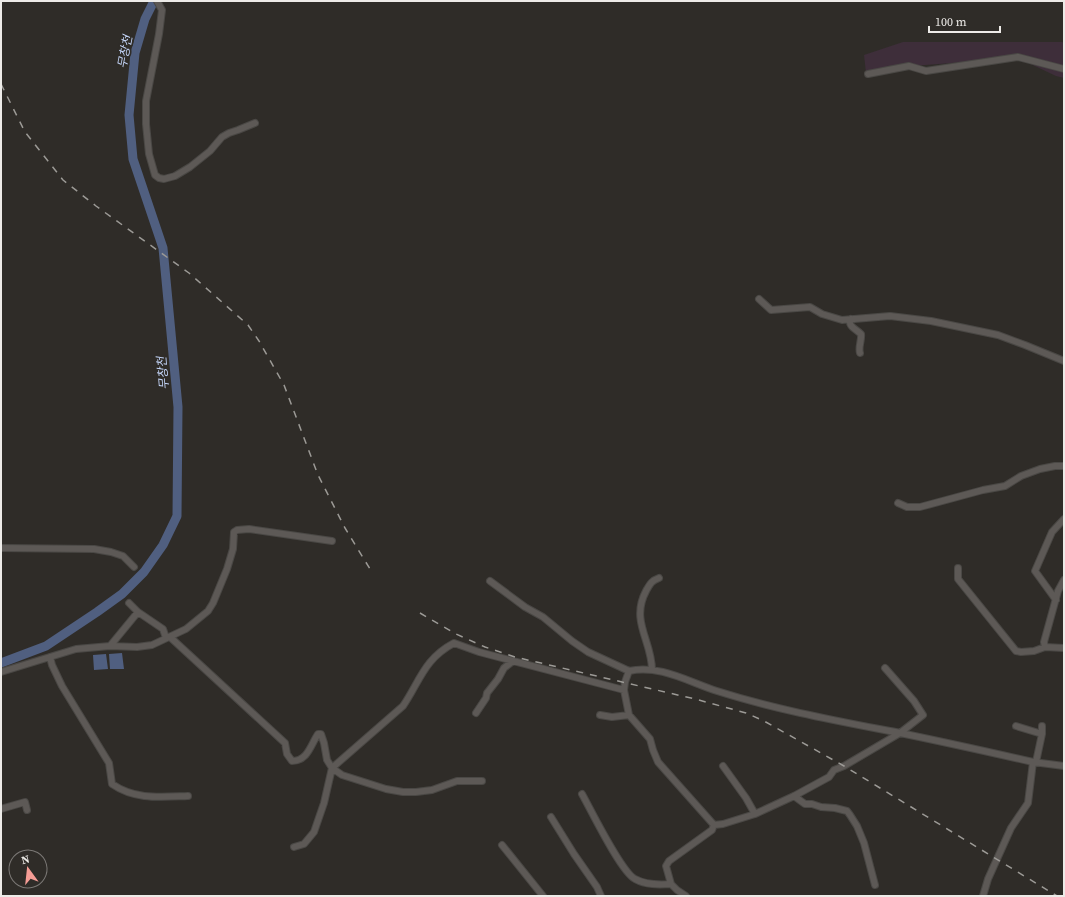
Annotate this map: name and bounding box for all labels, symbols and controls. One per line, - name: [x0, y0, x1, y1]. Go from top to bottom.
- scale bar: [929, 8, 1000, 34]
- text: 100 m: [935, 14, 967, 30]
- water label: 무창천: [114, 32, 136, 70]
- water label: 무창천: [153, 354, 172, 390]
- north arrow: [8, 849, 48, 889]
- text: N: [20, 852, 31, 868]

